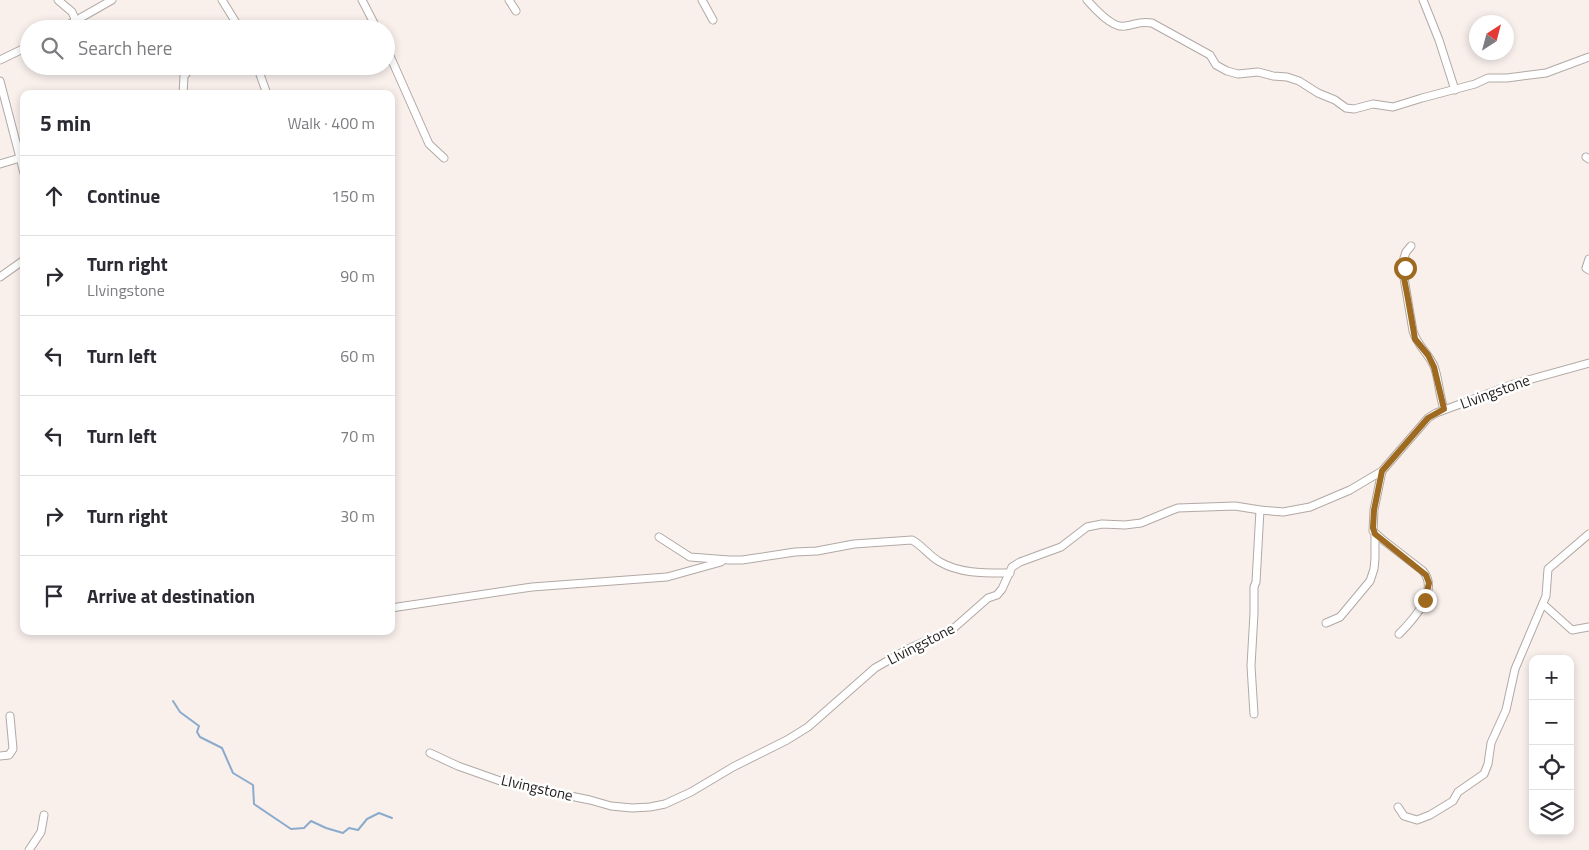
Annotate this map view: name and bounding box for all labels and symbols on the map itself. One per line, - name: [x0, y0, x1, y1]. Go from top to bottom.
- north arrow: [1469, 15, 1514, 60]
- route start: [1394, 257, 1417, 280]
- street label: LIvingstone: [1457, 368, 1533, 415]
- route end: [1414, 589, 1437, 612]
- street label: LIvingstone: [883, 617, 958, 670]
- street label: LIvingstone: [499, 768, 575, 807]

